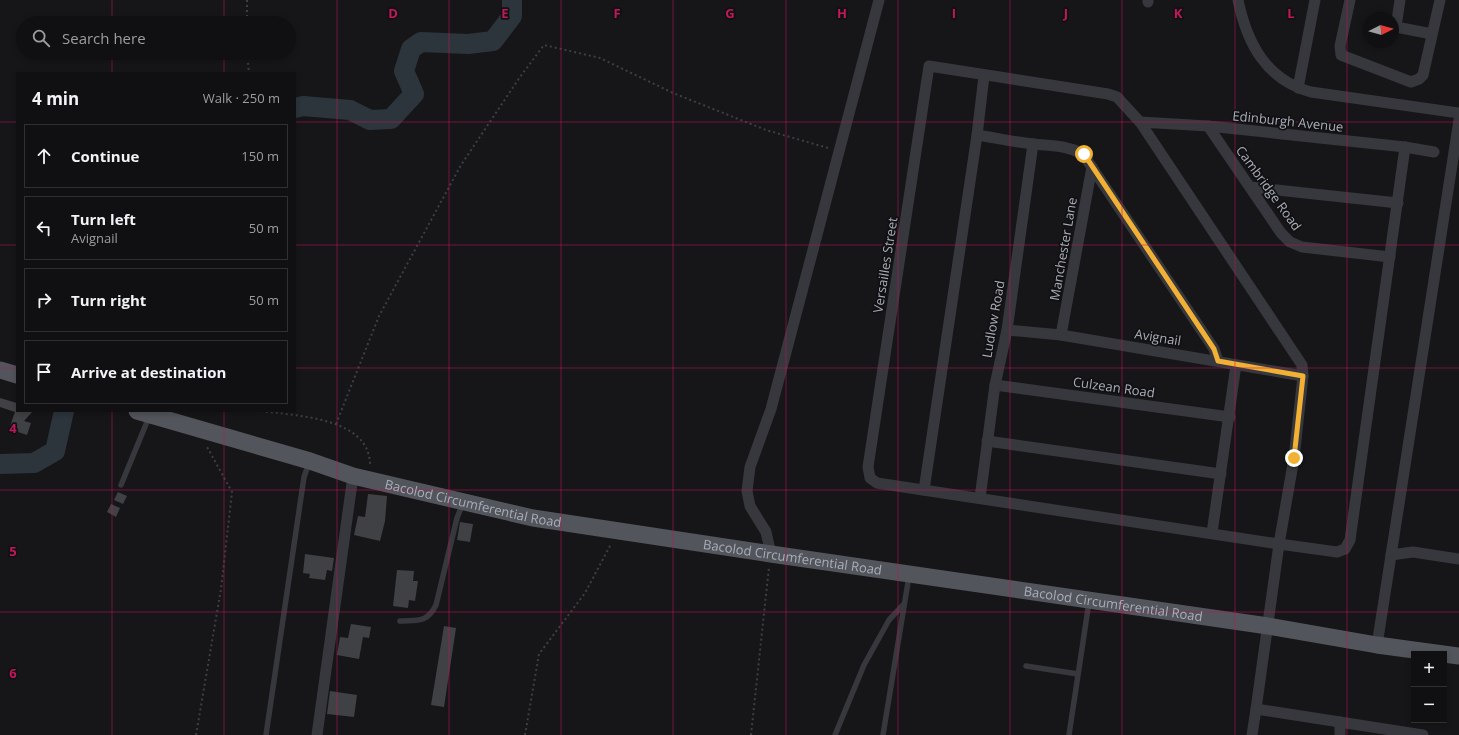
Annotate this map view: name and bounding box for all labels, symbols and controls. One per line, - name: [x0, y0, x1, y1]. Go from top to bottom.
- text: D: [388, 4, 398, 22]
- text: E: [501, 4, 509, 22]
- text: F: [613, 4, 621, 22]
- text: G: [725, 4, 735, 22]
- text: H: [837, 4, 847, 22]
- text: I: [952, 4, 956, 22]
- text: J: [1063, 4, 1068, 22]
- text: K: [1174, 4, 1183, 22]
- text: L: [1287, 4, 1295, 22]
- north arrow: [1363, 12, 1399, 48]
- search box: [16, 16, 296, 60]
- icon: search: [30, 27, 52, 49]
- text: Search here: [62, 28, 146, 48]
- text: 4 min: [32, 87, 79, 110]
- text: Walk · 250 m: [203, 89, 280, 107]
- street label: Edinburgh Avenue: [1232, 106, 1344, 136]
- street label: Cambridge Road: [1232, 142, 1306, 234]
- icon: ahead: [33, 145, 55, 167]
- route start: [1075, 145, 1093, 163]
- text: Continue: [71, 146, 139, 166]
- text: 150 m: [241, 147, 279, 165]
- street label: Manchester Lane: [1045, 196, 1081, 302]
- text: Turn left: [71, 209, 136, 229]
- street label: Versailles Street: [869, 215, 902, 314]
- icon: left: [33, 217, 55, 239]
- text: 50 m: [249, 219, 279, 237]
- text: Avignail: [71, 229, 118, 247]
- street label: Ludlow Road: [977, 279, 1009, 359]
- icon: right: [33, 289, 55, 311]
- text: Turn right: [71, 290, 146, 310]
- text: 50 m: [249, 291, 279, 309]
- street label: Avignail: [1133, 324, 1183, 350]
- icon: arrive: [33, 361, 55, 383]
- text: Arrive at destination: [71, 362, 226, 382]
- street label: Culzean Road: [1072, 372, 1156, 402]
- text: 4: [9, 419, 17, 437]
- route end: [1285, 449, 1303, 467]
- street label: Bacolod Circumferential Road: [383, 475, 563, 531]
- street label: Bacolod Circumferential Road: [702, 535, 883, 579]
- text: 5: [9, 542, 17, 560]
- street label: Bacolod Circumferential Road: [1023, 582, 1204, 625]
- map controls: [1411, 651, 1447, 723]
- button: +: [1411, 651, 1447, 687]
- text: 6: [9, 664, 17, 682]
- button: −: [1411, 687, 1447, 723]

